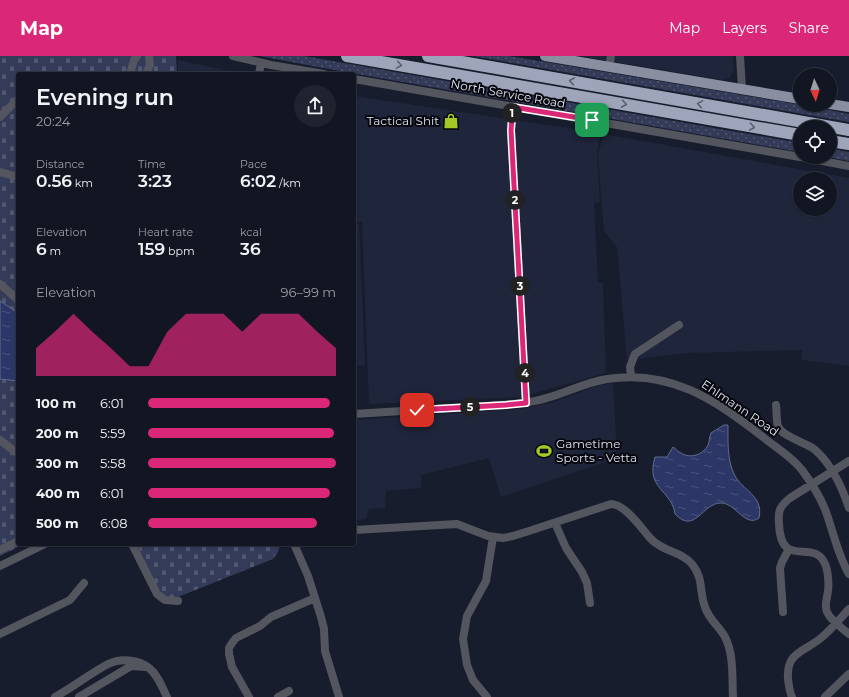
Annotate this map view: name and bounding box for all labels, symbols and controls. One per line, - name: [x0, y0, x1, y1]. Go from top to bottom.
- text: Map: [20, 17, 63, 40]
- text: Map: [669, 19, 700, 37]
- text: Layers: [722, 19, 767, 37]
- text: Share: [789, 19, 829, 37]
- one-way arrow: [396, 60, 403, 69]
- north arrow: [793, 68, 837, 112]
- map controls: [793, 68, 837, 216]
- street label: North Service Road: [450, 76, 567, 111]
- one-way arrow: [569, 77, 575, 86]
- text: Evening run: [36, 84, 174, 111]
- button: share: [294, 85, 336, 127]
- one-way arrow: [621, 100, 627, 108]
- one-way arrow: [697, 100, 703, 108]
- pin: 1: [502, 103, 522, 123]
- pin: [575, 103, 609, 137]
- text: 1: [510, 106, 514, 120]
- icon: arrive: [581, 109, 603, 131]
- shop icon: Tactical Shit: [442, 112, 460, 130]
- text: 20:24: [36, 113, 70, 129]
- place label: Tactical Shit: [367, 113, 439, 128]
- button: locate: [793, 120, 837, 164]
- one-way arrow: [749, 122, 755, 131]
- text: Distance: [36, 157, 84, 171]
- text: Time: [138, 157, 166, 171]
- text: Pace: [240, 157, 267, 171]
- text: 0.56: [36, 171, 72, 191]
- text: 3:23: [138, 171, 172, 191]
- text: 6:02: [240, 171, 276, 191]
- button: layers: [793, 172, 837, 216]
- text: km: [72, 176, 93, 190]
- text: /km: [276, 176, 301, 190]
- pin: 2: [505, 190, 525, 210]
- text: 2: [512, 193, 518, 207]
- text: Elevation: [36, 225, 87, 239]
- text: Heart rate: [138, 225, 193, 239]
- text: kcal: [240, 225, 262, 239]
- text: 6: [36, 239, 47, 259]
- text: 159: [138, 239, 165, 259]
- text: 36: [240, 239, 261, 259]
- text: m: [47, 244, 61, 258]
- text: bpm: [165, 244, 195, 258]
- pin: 3: [510, 276, 530, 296]
- text: 3: [517, 279, 523, 293]
- text: Elevation: [36, 284, 96, 300]
- text: 96–99 m: [281, 284, 336, 300]
- pin: 4: [515, 363, 535, 383]
- text: 4: [521, 366, 529, 380]
- street label: Ehlmann Road: [699, 376, 782, 439]
- pin: [400, 393, 434, 427]
- text: 100 m: [36, 395, 76, 411]
- text: 6:01: [100, 395, 124, 411]
- pin: 5: [460, 397, 480, 417]
- icon: check: [406, 399, 428, 421]
- text: 5: [467, 400, 473, 414]
- text: 200 m: [36, 425, 79, 441]
- text: 5:59: [100, 425, 125, 441]
- place label: Gametime Sports - Vetta: [556, 436, 637, 465]
- sports icon: Gametime Sports - Vetta: [535, 442, 553, 460]
- text: 300 m: [36, 455, 79, 471]
- text: 5:58: [100, 455, 126, 471]
- text: 400 m: [36, 485, 80, 501]
- text: 6:01: [100, 485, 124, 501]
- text: 500 m: [36, 515, 79, 531]
- text: 6:08: [100, 515, 128, 531]

